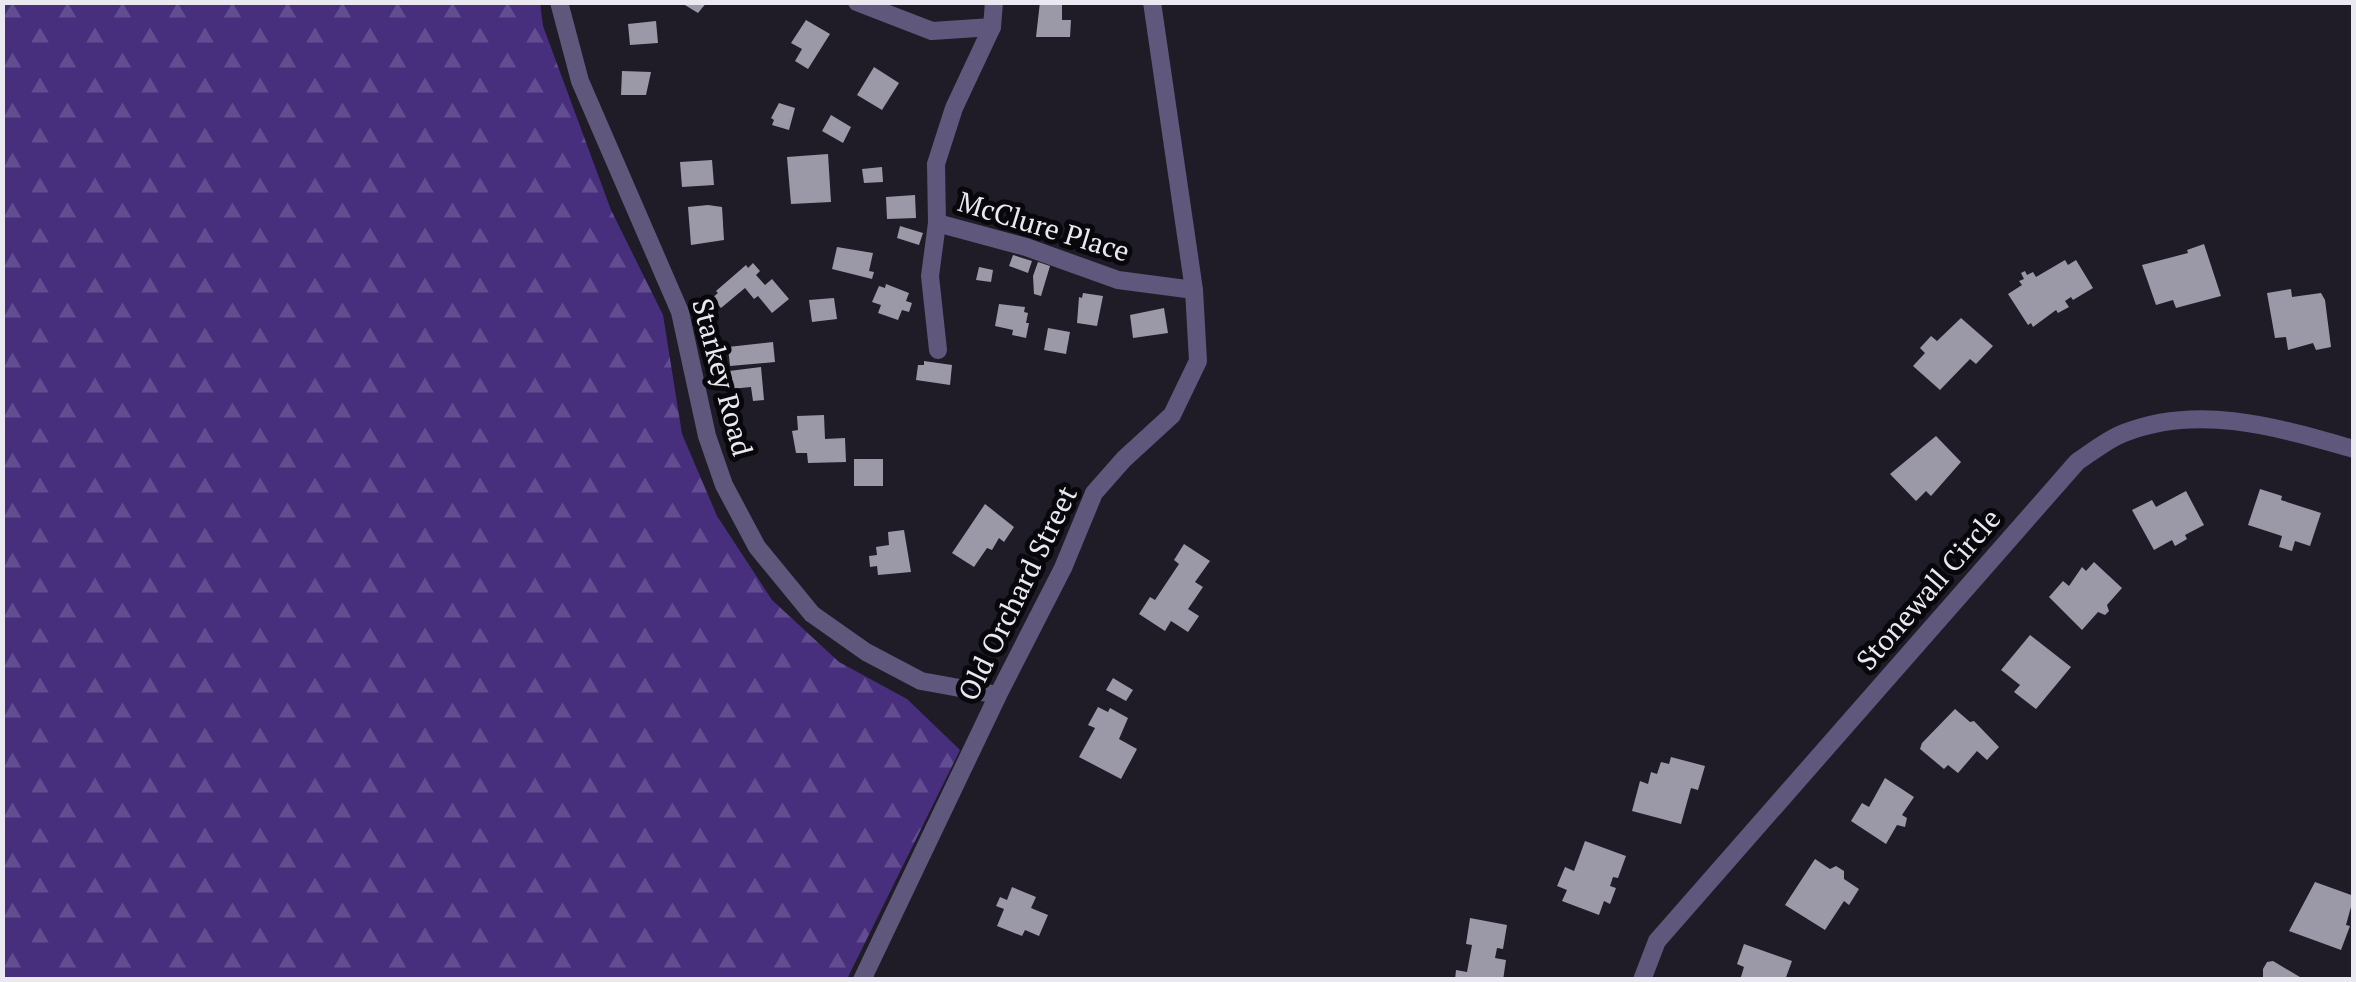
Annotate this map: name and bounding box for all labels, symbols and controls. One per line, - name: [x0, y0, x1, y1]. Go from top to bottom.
- street label: McClure Place: [954, 182, 1134, 270]
- street label: Starkey Road: [684, 294, 762, 460]
- street label: Old Orchard Street: [949, 479, 1085, 706]
- street label: Stonewall Circle: [1848, 500, 2008, 678]

